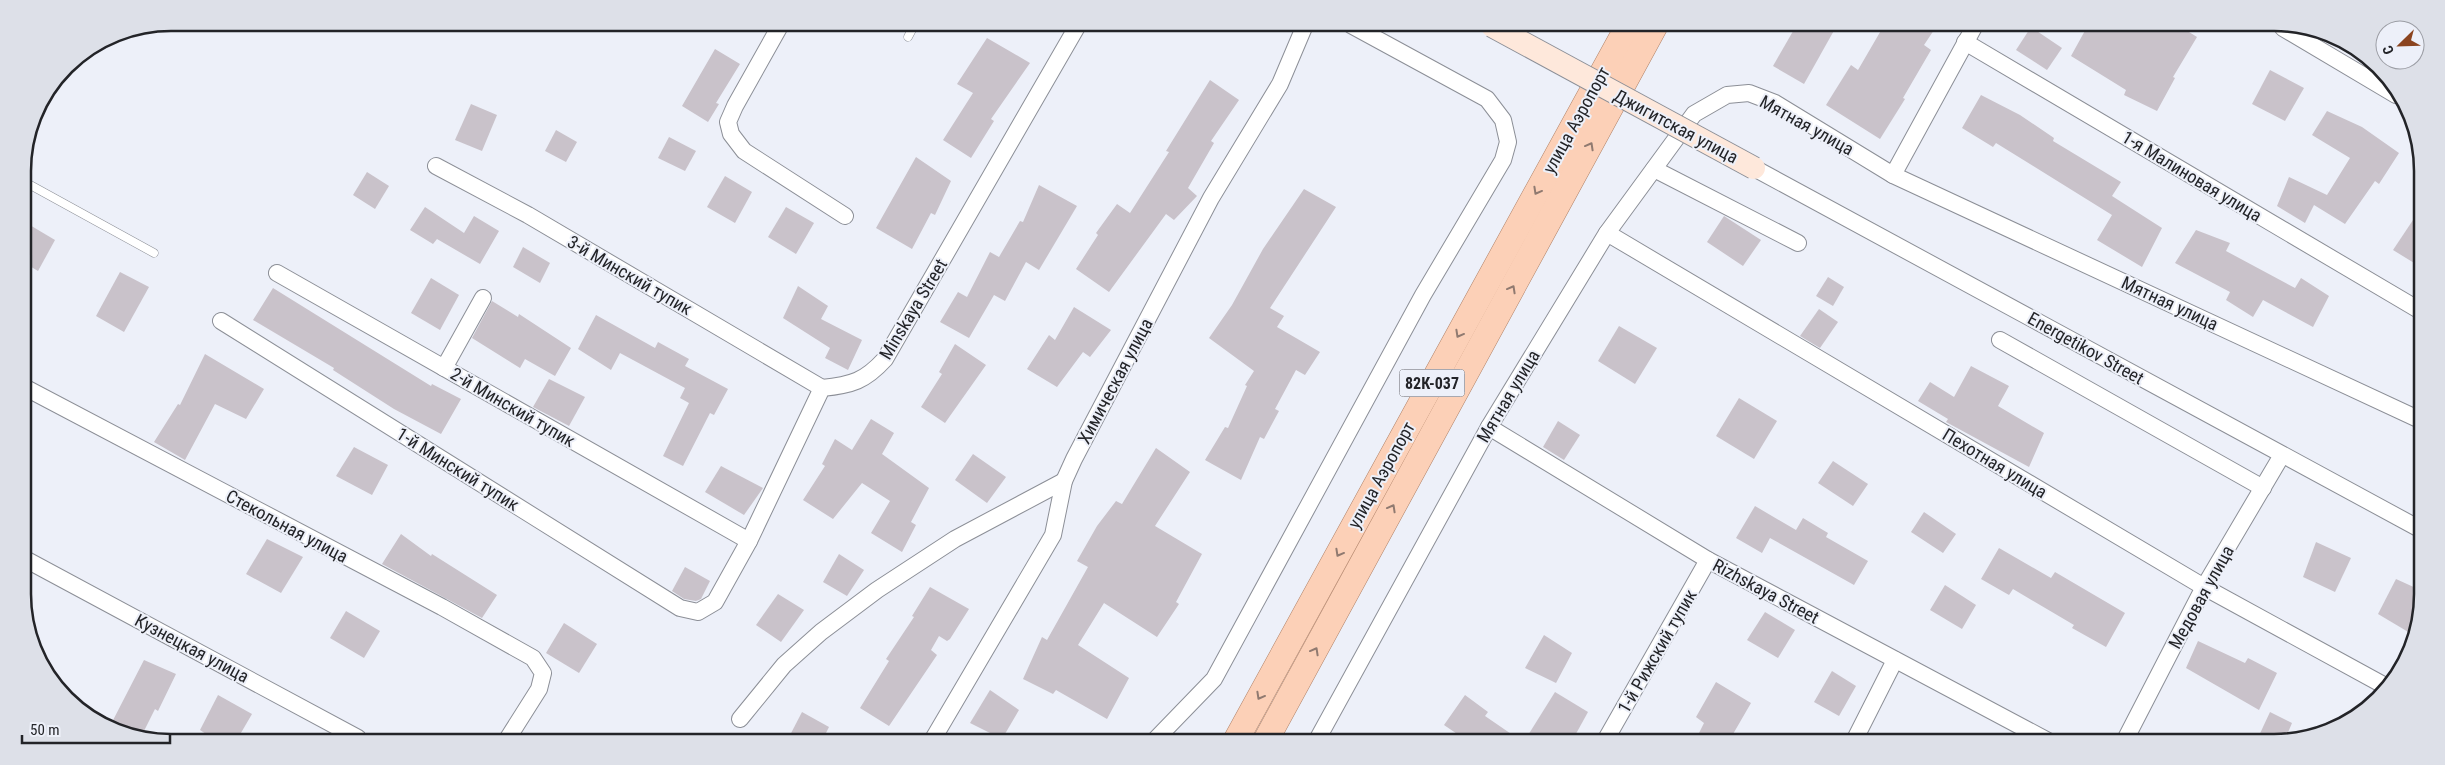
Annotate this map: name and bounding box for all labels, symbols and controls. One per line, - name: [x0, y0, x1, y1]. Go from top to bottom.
- north arrow: [2375, 20, 2425, 70]
- text: С: [2379, 43, 2397, 57]
- street label: улица Аэропорт: [1538, 63, 1614, 177]
- street label: Джигитская улица: [1610, 84, 1742, 168]
- street label: Мятная улица: [1756, 91, 1858, 159]
- street label: 1-я Малиновая улица: [2118, 126, 2266, 226]
- one-way arrow: [1583, 142, 1593, 151]
- one-way arrow: [1533, 186, 1543, 195]
- street label: 3-й Минский тупик: [564, 231, 696, 319]
- street label: Minskaya Street: [875, 255, 951, 363]
- street label: Мятная улица: [2118, 271, 2222, 335]
- one-way arrow: [1506, 285, 1516, 294]
- street label: Energetikov Street: [2024, 307, 2148, 389]
- street label: Химическая улица: [1073, 315, 1157, 447]
- one-way arrow: [1455, 329, 1465, 338]
- street label: Мятная улица: [1472, 346, 1544, 446]
- street label: 2-й Минский тупик: [447, 363, 579, 451]
- road number: 82К-037: [1400, 369, 1464, 396]
- street label: улица Аэропорт: [1343, 418, 1419, 532]
- street label: 1-й Минский тупик: [393, 423, 523, 515]
- street label: Пехотная улица: [1939, 424, 2051, 502]
- street label: Стекольная улица: [223, 485, 351, 567]
- one-way arrow: [1386, 505, 1396, 514]
- street label: Медовая улица: [2164, 542, 2238, 652]
- one-way arrow: [1335, 548, 1345, 557]
- street label: Rizhskaya Street: [1709, 554, 1823, 628]
- street label: 1-й Рижский тупик: [1613, 585, 1701, 717]
- street label: Кузнецкая улица: [131, 609, 253, 687]
- one-way arrow: [1309, 647, 1319, 656]
- one-way arrow: [1257, 690, 1267, 699]
- scale bar: [22, 712, 170, 744]
- text: 50 m: [30, 721, 60, 739]

